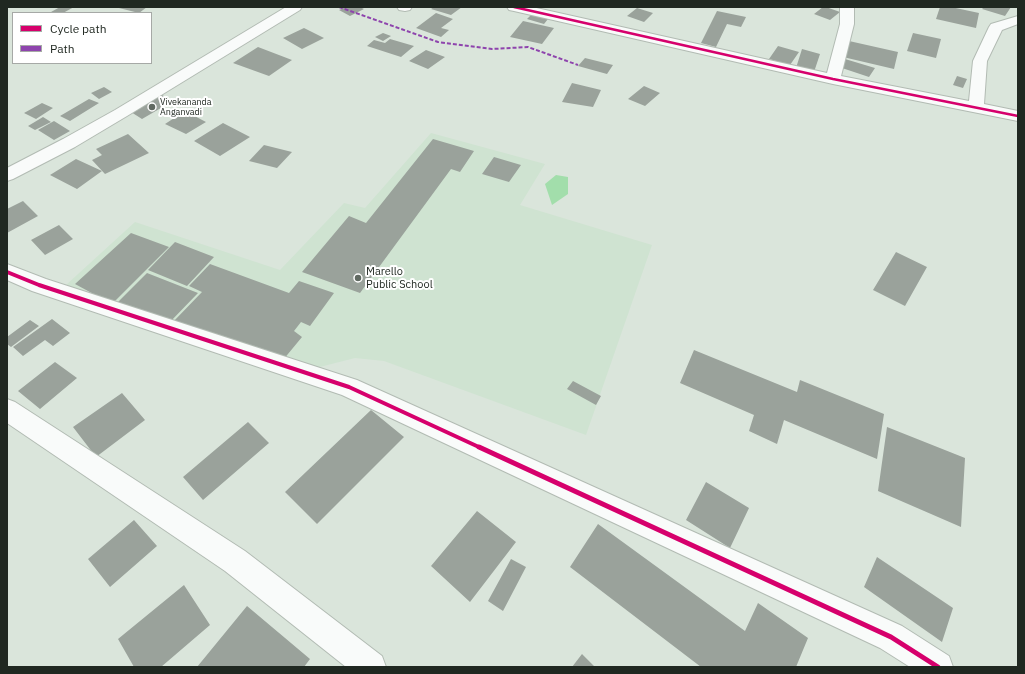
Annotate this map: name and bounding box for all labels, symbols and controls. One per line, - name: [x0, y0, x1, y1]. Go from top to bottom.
- legend: [12, 12, 152, 64]
- text: Cycle path: [50, 21, 107, 36]
- text: Path: [50, 41, 75, 56]
- place label: Vivekananda Anganvadi: [160, 97, 212, 118]
- marker: Vivekananda Anganvadi: [147, 102, 157, 112]
- place label: Marello Public School: [366, 265, 433, 291]
- marker: Marello Public School: [353, 273, 363, 283]

